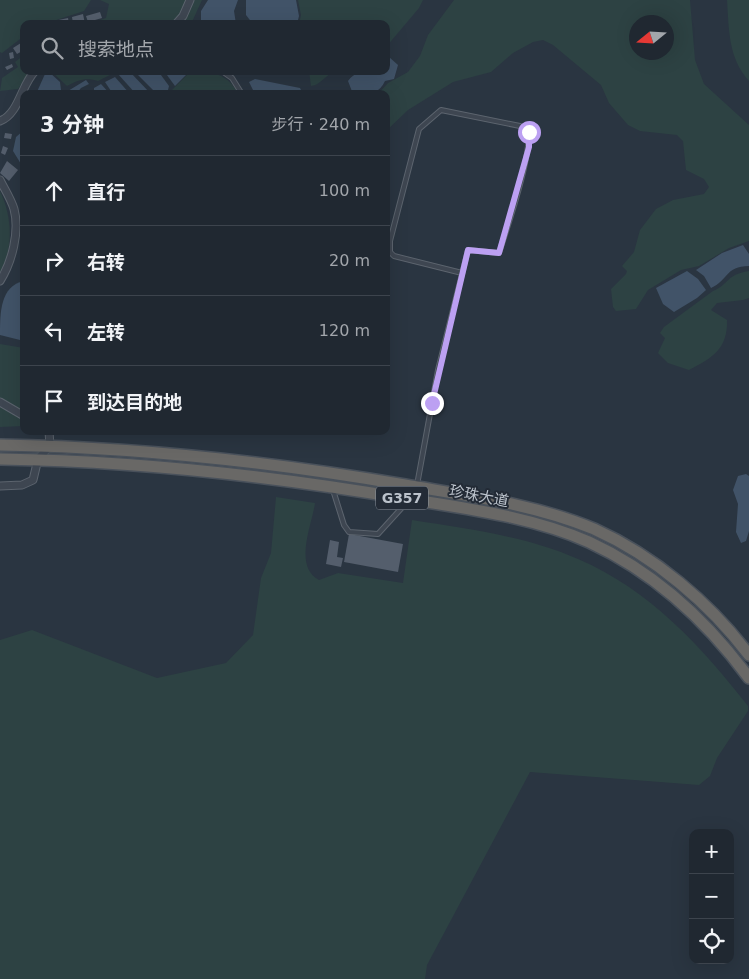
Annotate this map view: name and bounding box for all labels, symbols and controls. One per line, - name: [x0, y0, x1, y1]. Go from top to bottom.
- north arrow: [629, 15, 674, 60]
- search box: [20, 20, 390, 75]
- icon: search: [38, 34, 66, 62]
- text: 搜索地点: [78, 38, 154, 60]
- text: 3 分钟: [40, 113, 104, 137]
- text: 步行 · 240 m: [272, 115, 370, 134]
- route start: [518, 121, 541, 144]
- icon: ahead: [40, 177, 68, 205]
- text: 直行: [87, 181, 125, 203]
- text: 100 m: [319, 181, 370, 200]
- icon: right: [40, 247, 68, 275]
- text: 右转: [87, 251, 125, 273]
- text: 20 m: [329, 251, 370, 270]
- icon: left: [40, 317, 68, 345]
- text: 左转: [87, 321, 125, 343]
- text: 120 m: [319, 321, 370, 340]
- icon: arrive: [40, 387, 68, 415]
- text: 到达目的地: [87, 391, 182, 413]
- route end: [421, 392, 444, 415]
- street label: 珍珠大道: [448, 481, 510, 511]
- road number: G357: [376, 486, 428, 509]
- map controls: [689, 829, 734, 964]
- button: +: [689, 829, 734, 874]
- button: −: [689, 874, 734, 919]
- button: locate: [689, 919, 734, 964]

